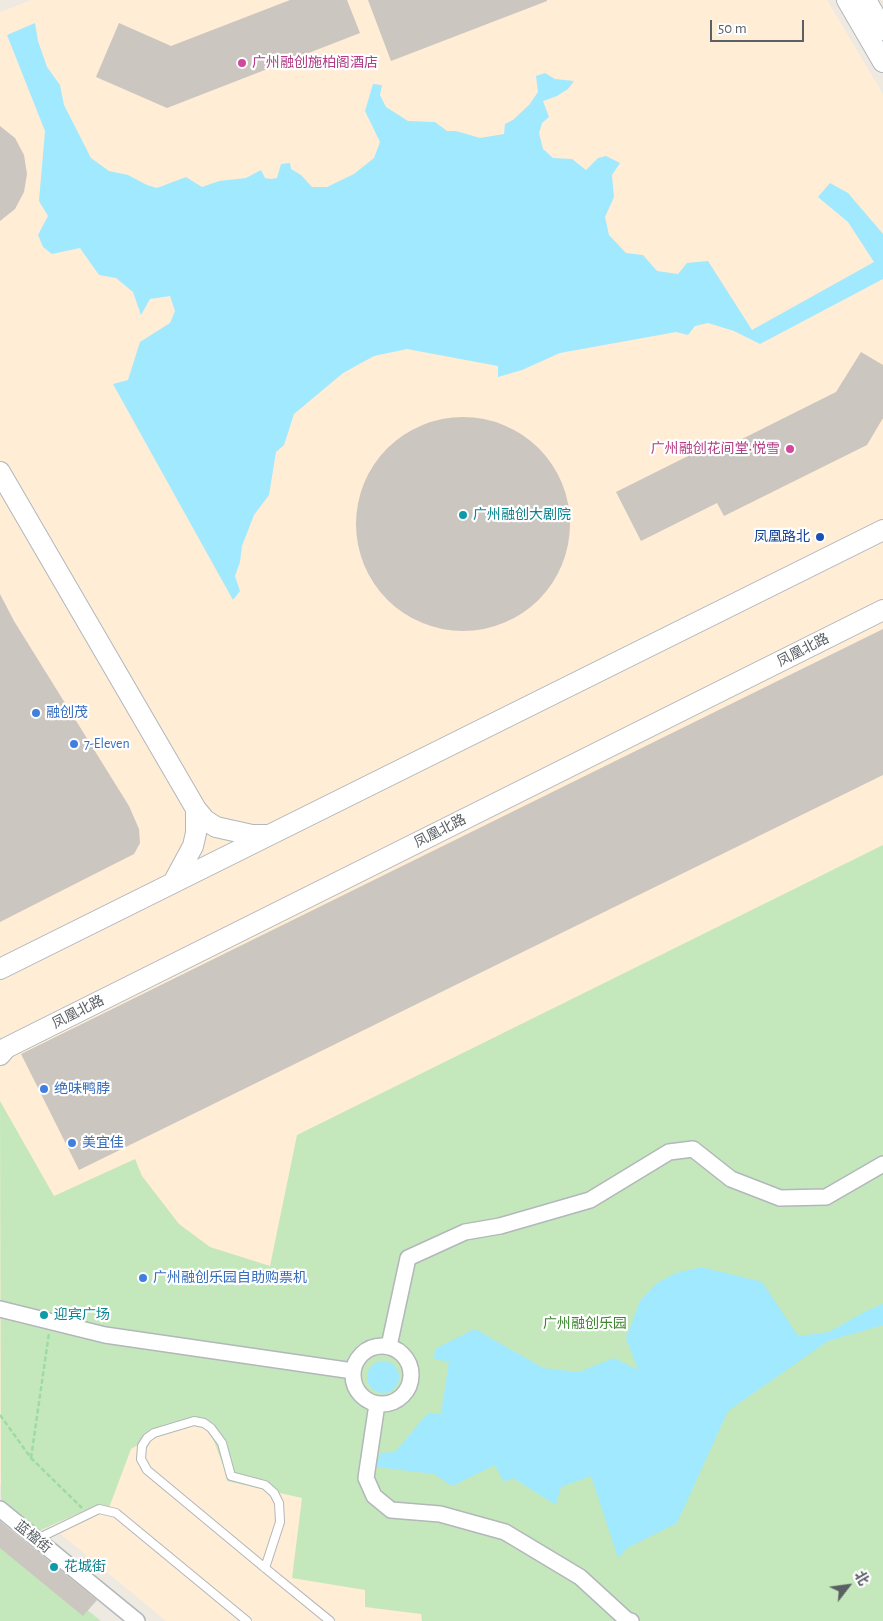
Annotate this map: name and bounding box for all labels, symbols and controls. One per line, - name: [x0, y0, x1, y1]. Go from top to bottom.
- scale bar: [713, 10, 807, 42]
- text: 50 m: [718, 21, 747, 36]
- place label: 广州融创施柏阁酒店: [252, 55, 378, 71]
- marker: 广州融创施柏阁酒店: [236, 57, 248, 69]
- place label: 广州融创花间堂·悦雪: [651, 441, 780, 457]
- marker: 广州融创花间堂·悦雪: [784, 443, 796, 455]
- place label: 广州融创大剧院: [473, 507, 571, 523]
- marker: 广州融创大剧院: [457, 509, 469, 521]
- place label: 凤凰路北: [754, 529, 810, 545]
- marker: 凤凰路北: [814, 531, 826, 543]
- street label: 凤凰北路: [774, 630, 832, 670]
- place label: 融创茂: [46, 705, 88, 721]
- marker: 融创茂: [30, 707, 42, 719]
- place label: 7-Eleven: [84, 736, 130, 752]
- marker: 7-Eleven: [68, 738, 80, 750]
- street label: 凤凰北路: [411, 811, 469, 851]
- street label: 凤凰北路: [49, 992, 107, 1032]
- place label: 绝味鸭脖: [54, 1081, 110, 1097]
- marker: 绝味鸭脖: [38, 1083, 50, 1095]
- place label: 美宜佳: [82, 1135, 124, 1151]
- marker: 美宜佳: [66, 1137, 78, 1149]
- place label: 广州融创乐园自助购票机: [153, 1270, 307, 1286]
- marker: 广州融创乐园自助购票机: [137, 1272, 149, 1284]
- place label: 迎宾广场: [54, 1307, 110, 1323]
- marker: 迎宾广场: [38, 1309, 50, 1321]
- park label: 广州融创乐园: [543, 1316, 627, 1332]
- street label: 蓝楹街: [11, 1517, 55, 1557]
- place label: 花城街: [64, 1559, 106, 1575]
- marker: 花城街: [48, 1561, 60, 1573]
- north arrow: [823, 1561, 873, 1611]
- text: 北: [851, 1569, 871, 1588]

